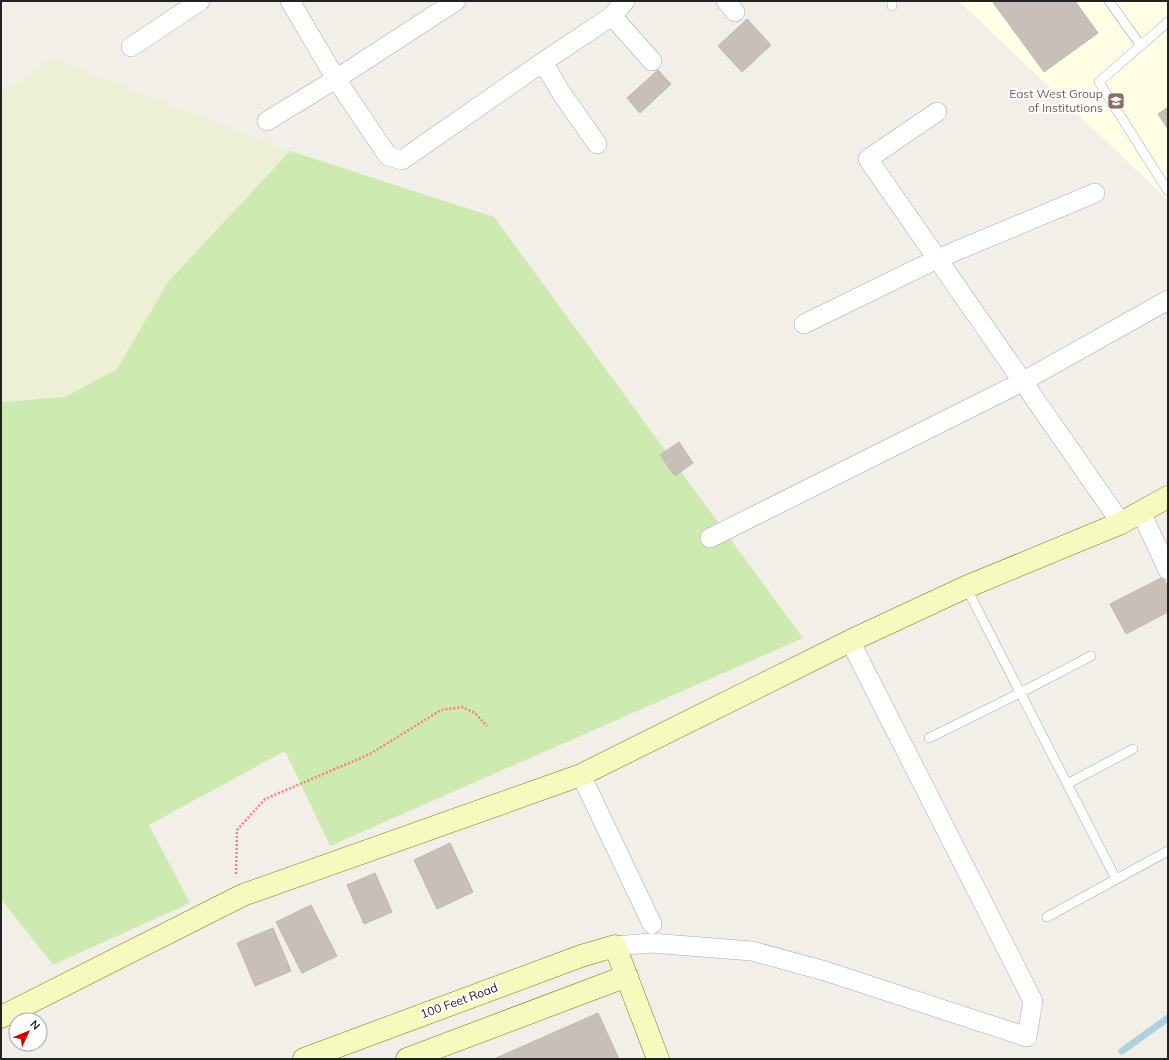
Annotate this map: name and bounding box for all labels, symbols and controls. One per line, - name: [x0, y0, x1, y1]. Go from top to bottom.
- place label: East West Group of Institutions: [1009, 86, 1103, 115]
- school or university icon: East West Group of Institutions: [1106, 91, 1126, 111]
- street label: 100 Feet Road: [418, 980, 499, 1021]
- north arrow: [8, 1012, 48, 1052]
- text: N: [27, 1017, 43, 1033]

